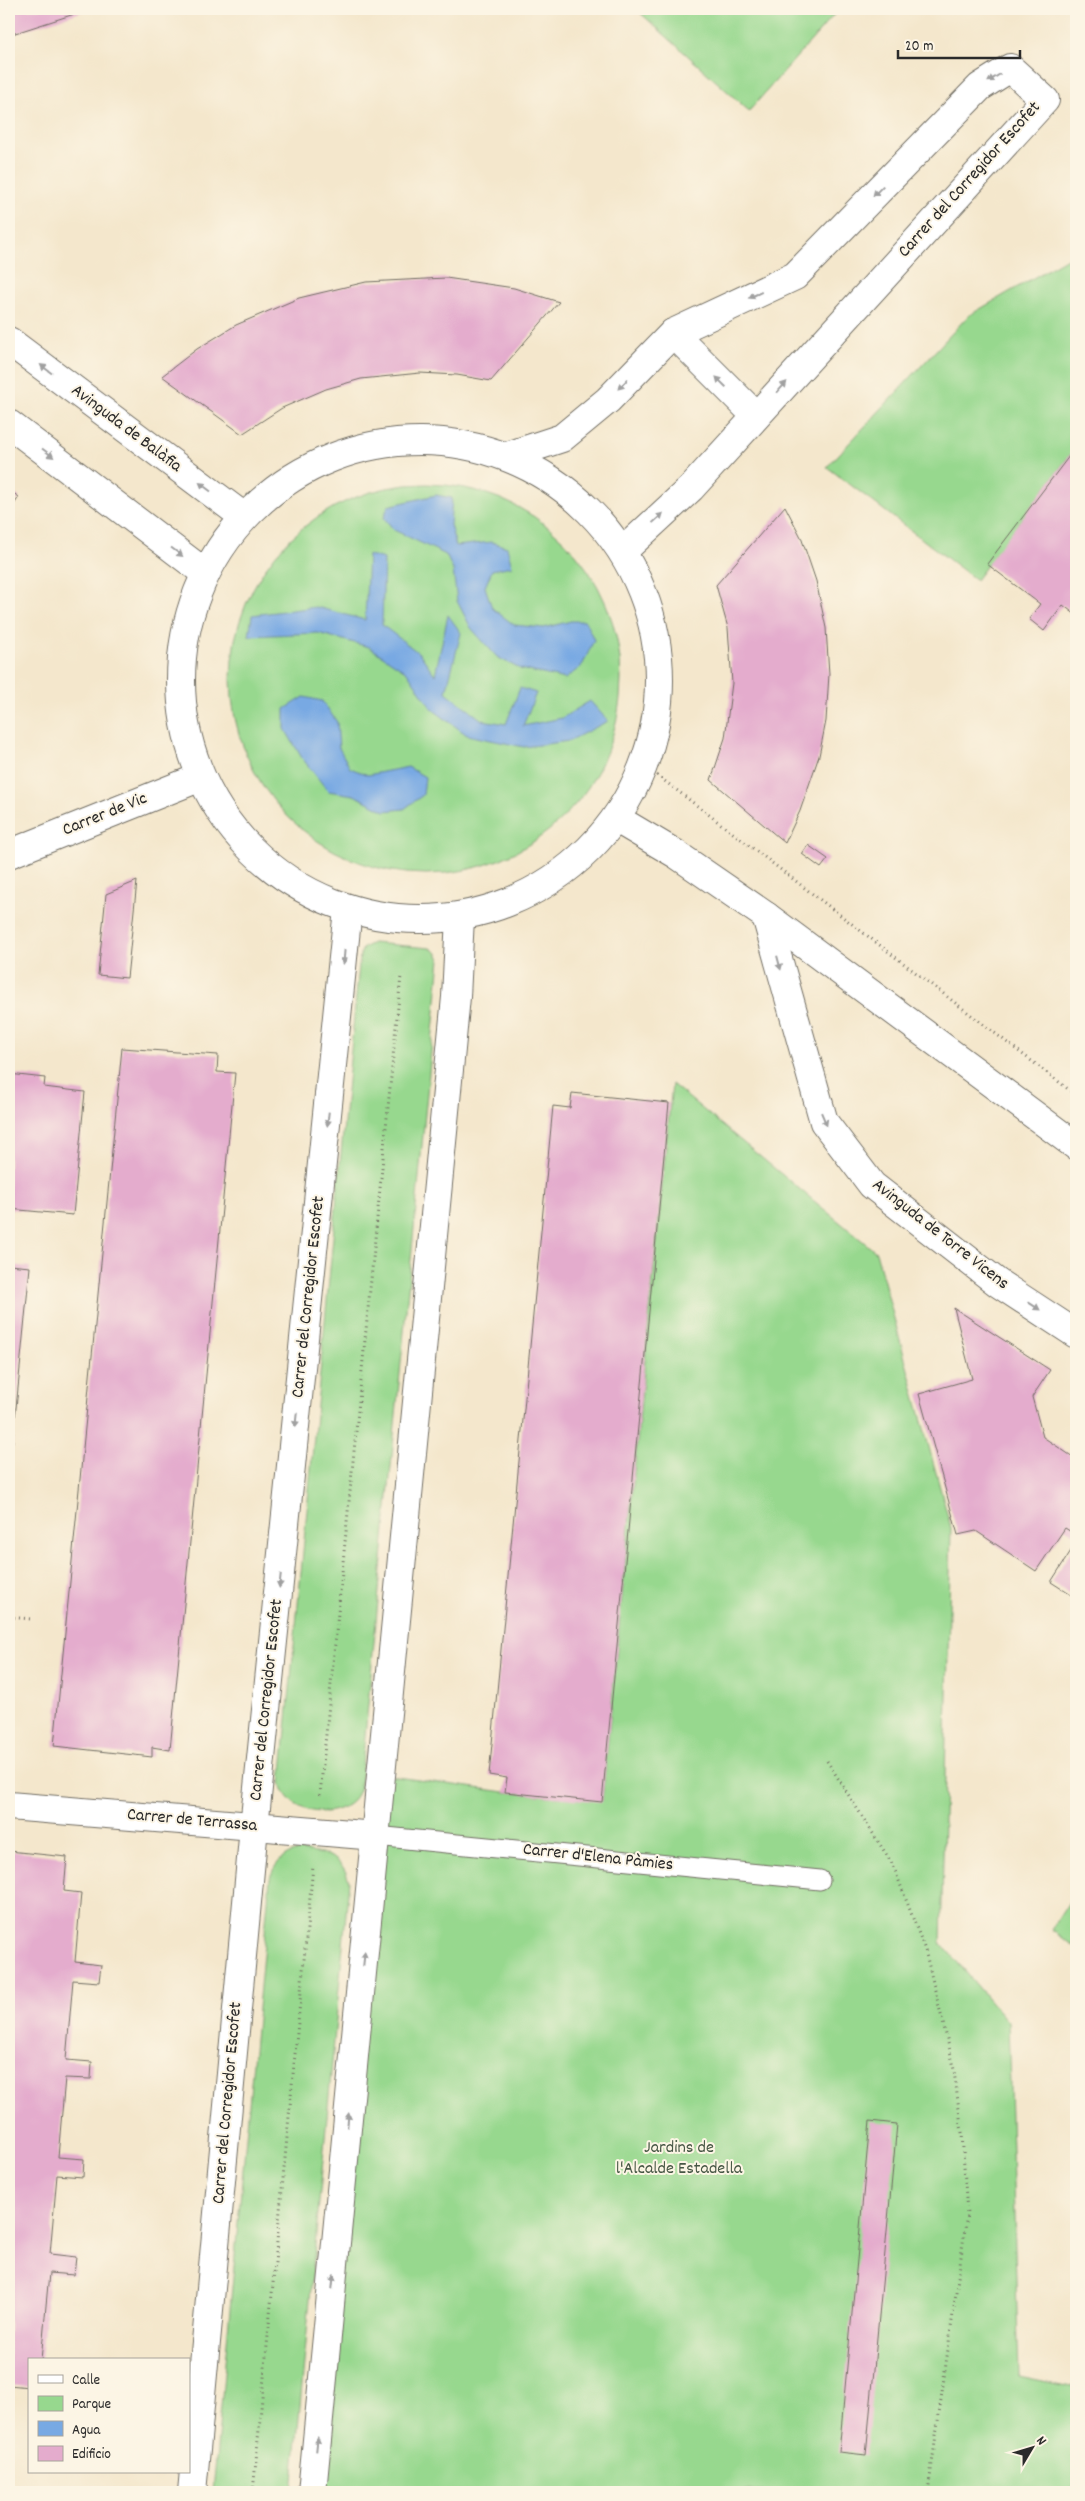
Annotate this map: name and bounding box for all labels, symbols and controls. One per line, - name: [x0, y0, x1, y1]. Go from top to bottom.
- scale bar: [898, 28, 1020, 60]
- text: 20 m: [905, 36, 933, 58]
- one-way arrow: [987, 73, 1000, 83]
- street label: Carrer del Corregidor Escofet: [893, 96, 1047, 264]
- one-way arrow: [872, 185, 884, 197]
- one-way arrow: [748, 291, 762, 299]
- one-way arrow: [39, 364, 53, 374]
- one-way arrow: [716, 376, 728, 388]
- one-way arrow: [617, 378, 629, 390]
- street label: Avinguda de Balàfia: [65, 379, 187, 479]
- one-way arrow: [776, 382, 788, 394]
- one-way arrow: [41, 448, 54, 458]
- one-way arrow: [199, 482, 212, 493]
- one-way arrow: [652, 512, 664, 524]
- one-way arrow: [170, 547, 184, 557]
- street label: Carrer de Vic: [59, 787, 151, 843]
- one-way arrow: [340, 950, 348, 966]
- one-way arrow: [775, 955, 783, 970]
- one-way arrow: [324, 1111, 332, 1127]
- one-way arrow: [820, 1112, 828, 1126]
- street label: Avinguda de Torre Vicens: [866, 1173, 1014, 1297]
- street label: Carrer del Corregidor Escofet: [286, 1195, 332, 1399]
- one-way arrow: [1027, 1302, 1041, 1311]
- one-way arrow: [292, 1412, 300, 1428]
- one-way arrow: [276, 1574, 284, 1590]
- street label: Carrer del Corregidor Escofet: [244, 1598, 290, 1802]
- street label: Carrer de Terrassa: [126, 1803, 259, 1839]
- street label: Carrer d'Elena Pàmies: [522, 1838, 674, 1878]
- one-way arrow: [360, 1950, 368, 1966]
- street label: Carrer del Corregidor Escofet: [207, 2001, 249, 2205]
- one-way arrow: [345, 2112, 353, 2128]
- park label: Jardins de l'Alcalde Estadella: [616, 2136, 743, 2182]
- one-way arrow: [329, 2274, 337, 2290]
- legend: [28, 2358, 190, 2474]
- text: Calle: [72, 2370, 101, 2392]
- text: Parque: [72, 2394, 112, 2416]
- text: Agua: [72, 2420, 101, 2442]
- north arrow: [1008, 2424, 1058, 2474]
- text: N: [1031, 2432, 1051, 2450]
- one-way arrow: [313, 2435, 321, 2451]
- text: Edificio: [72, 2444, 111, 2466]

